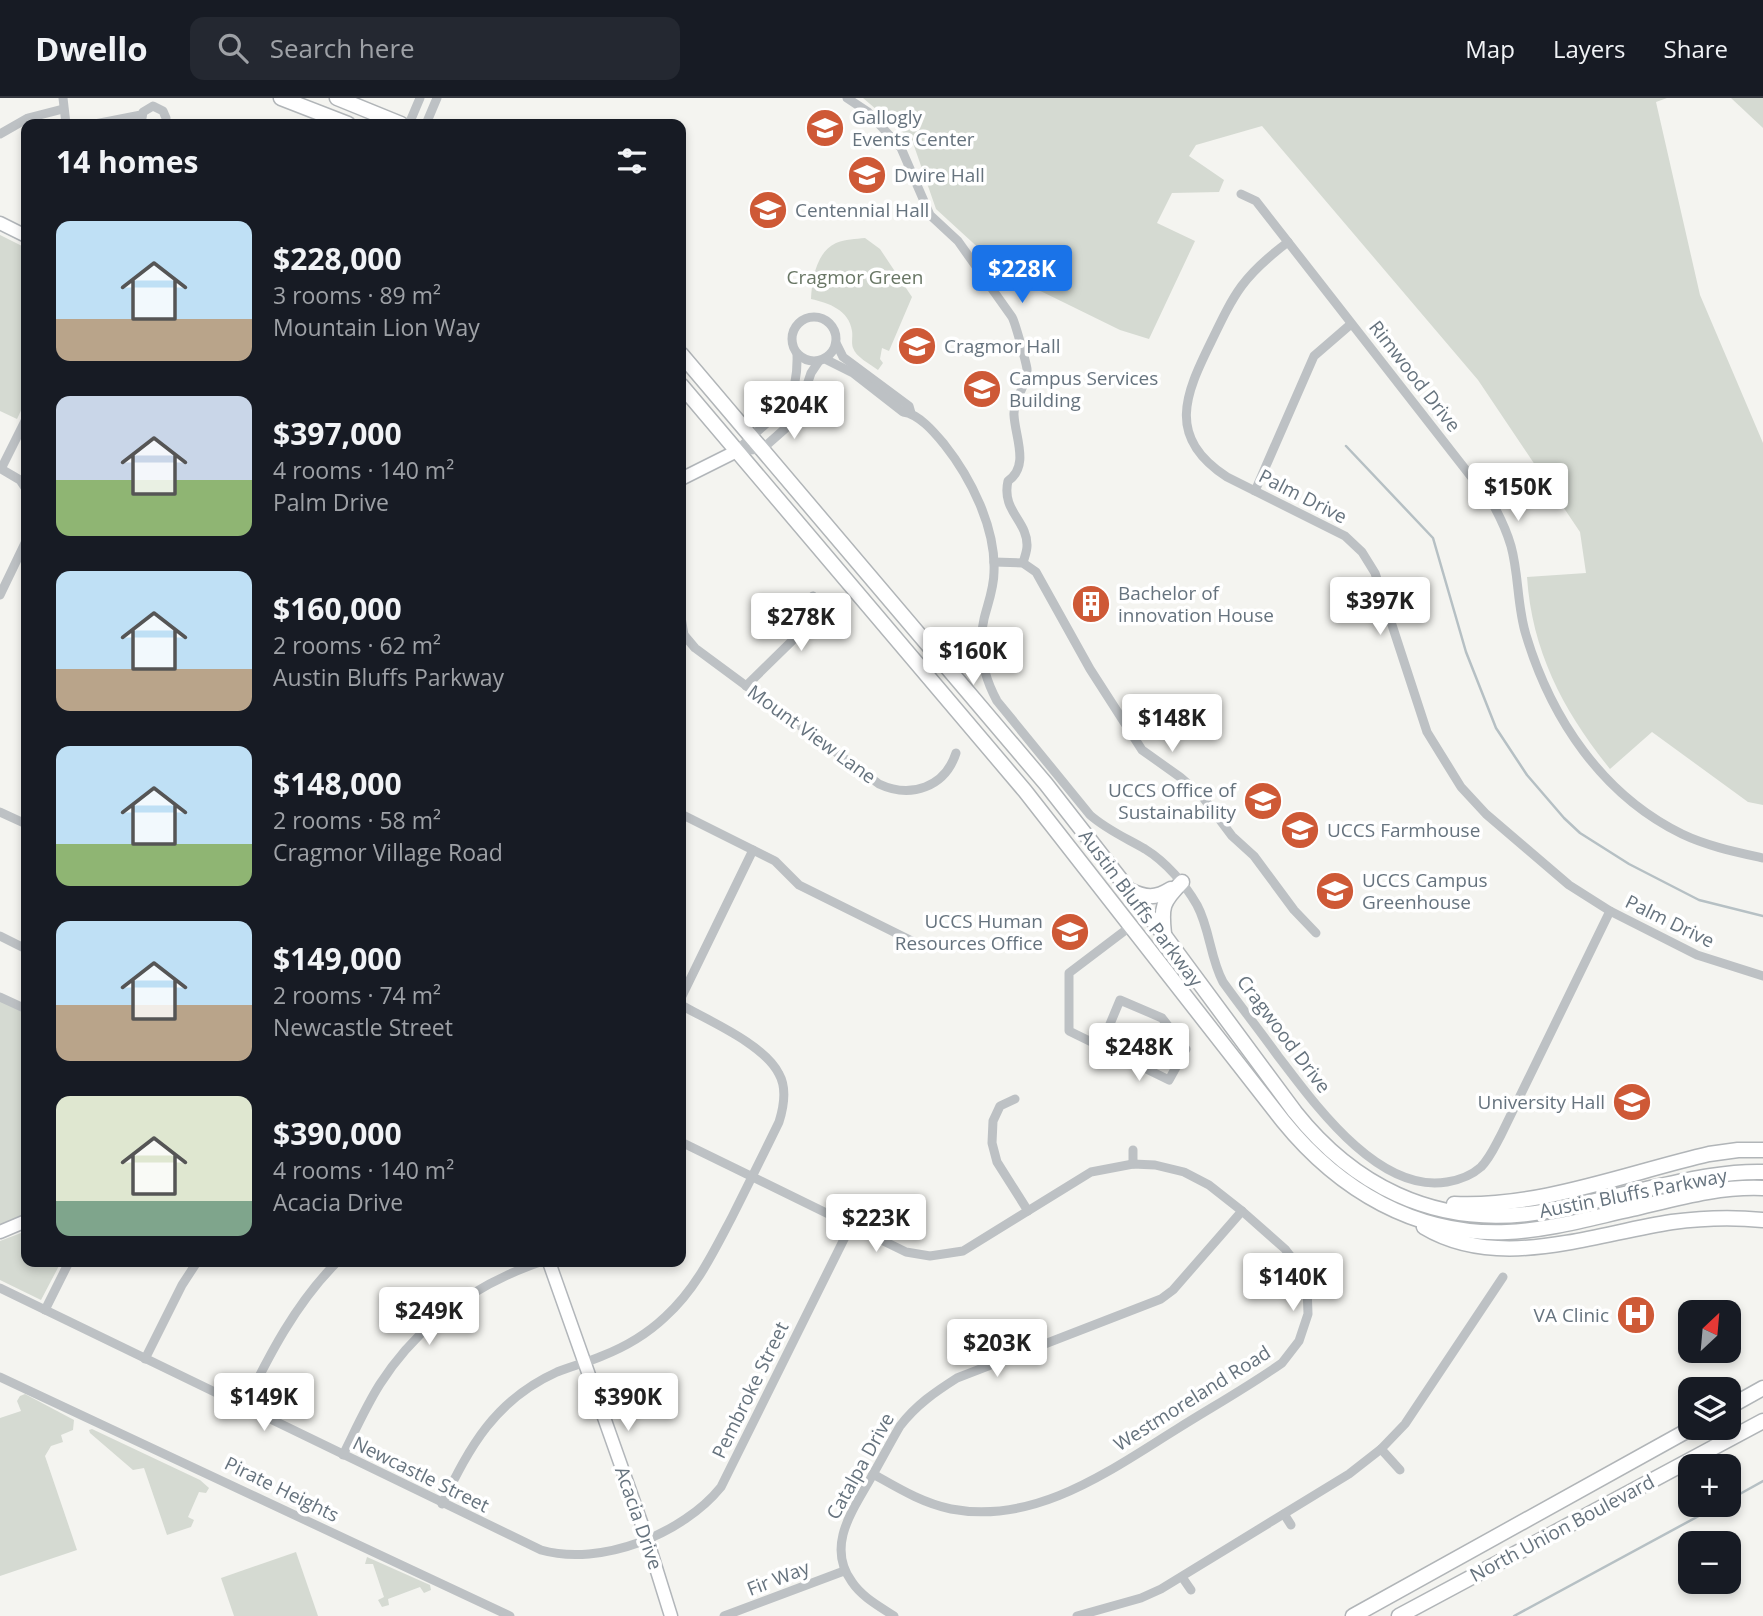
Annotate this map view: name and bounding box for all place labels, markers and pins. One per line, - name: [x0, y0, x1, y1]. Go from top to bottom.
- place label: Gallogly Events Center: [852, 104, 975, 152]
- school or university icon: Gallogly Events Center: [804, 107, 846, 149]
- school or university icon: Dwire Hall: [846, 154, 888, 196]
- place label: Dwire Hall: [894, 162, 985, 188]
- school or university icon: Centennial Hall: [747, 189, 789, 231]
- place label: Centennial Hall: [795, 197, 929, 223]
- pin: $228K: [973, 246, 1071, 305]
- school or university icon: Cragmor Hall: [896, 325, 938, 367]
- place label: Cragmor Hall: [944, 333, 1061, 359]
- place label: Campus Services Building: [1009, 365, 1158, 413]
- school or university icon: Campus Services Building: [961, 368, 1003, 410]
- pin: $204K: [745, 382, 843, 441]
- pin: $150K: [1469, 464, 1567, 523]
- pin: $397K: [1331, 578, 1429, 637]
- place label: Bachelor of innovation House: [1118, 580, 1274, 628]
- building icon: Bachelor of innovation House: [1070, 583, 1112, 625]
- pin: $278K: [752, 594, 850, 653]
- pin: $160K: [924, 628, 1022, 687]
- pin: $148K: [1123, 694, 1221, 754]
- place label: UCCS Office of Sustainability: [1108, 777, 1238, 825]
- school or university icon: UCCS Office of Sustainability: [1242, 780, 1284, 822]
- school or university icon: UCCS Farmhouse: [1279, 809, 1321, 851]
- place label: UCCS Farmhouse: [1327, 817, 1480, 843]
- place label: UCCS Campus Greenhouse: [1362, 867, 1488, 915]
- school or university icon: UCCS Campus Greenhouse: [1314, 870, 1356, 912]
- place label: UCCS Human Resources Office: [895, 908, 1043, 956]
- school or university icon: UCCS Human Resources Office: [1049, 911, 1091, 953]
- pin: $248K: [1090, 1024, 1188, 1083]
- school or university icon: University Hall: [1611, 1081, 1653, 1123]
- place label: University Hall: [1478, 1089, 1605, 1115]
- pin: $223K: [827, 1194, 925, 1254]
- pin: $140K: [1244, 1254, 1342, 1313]
- pin: $249K: [380, 1288, 478, 1347]
- hospital icon: VA Clinic: [1615, 1294, 1657, 1336]
- place label: VA Clinic: [1534, 1302, 1609, 1328]
- pin: $203K: [948, 1320, 1046, 1379]
- pin: $149K: [215, 1374, 313, 1433]
- pin: $390K: [579, 1374, 677, 1433]

